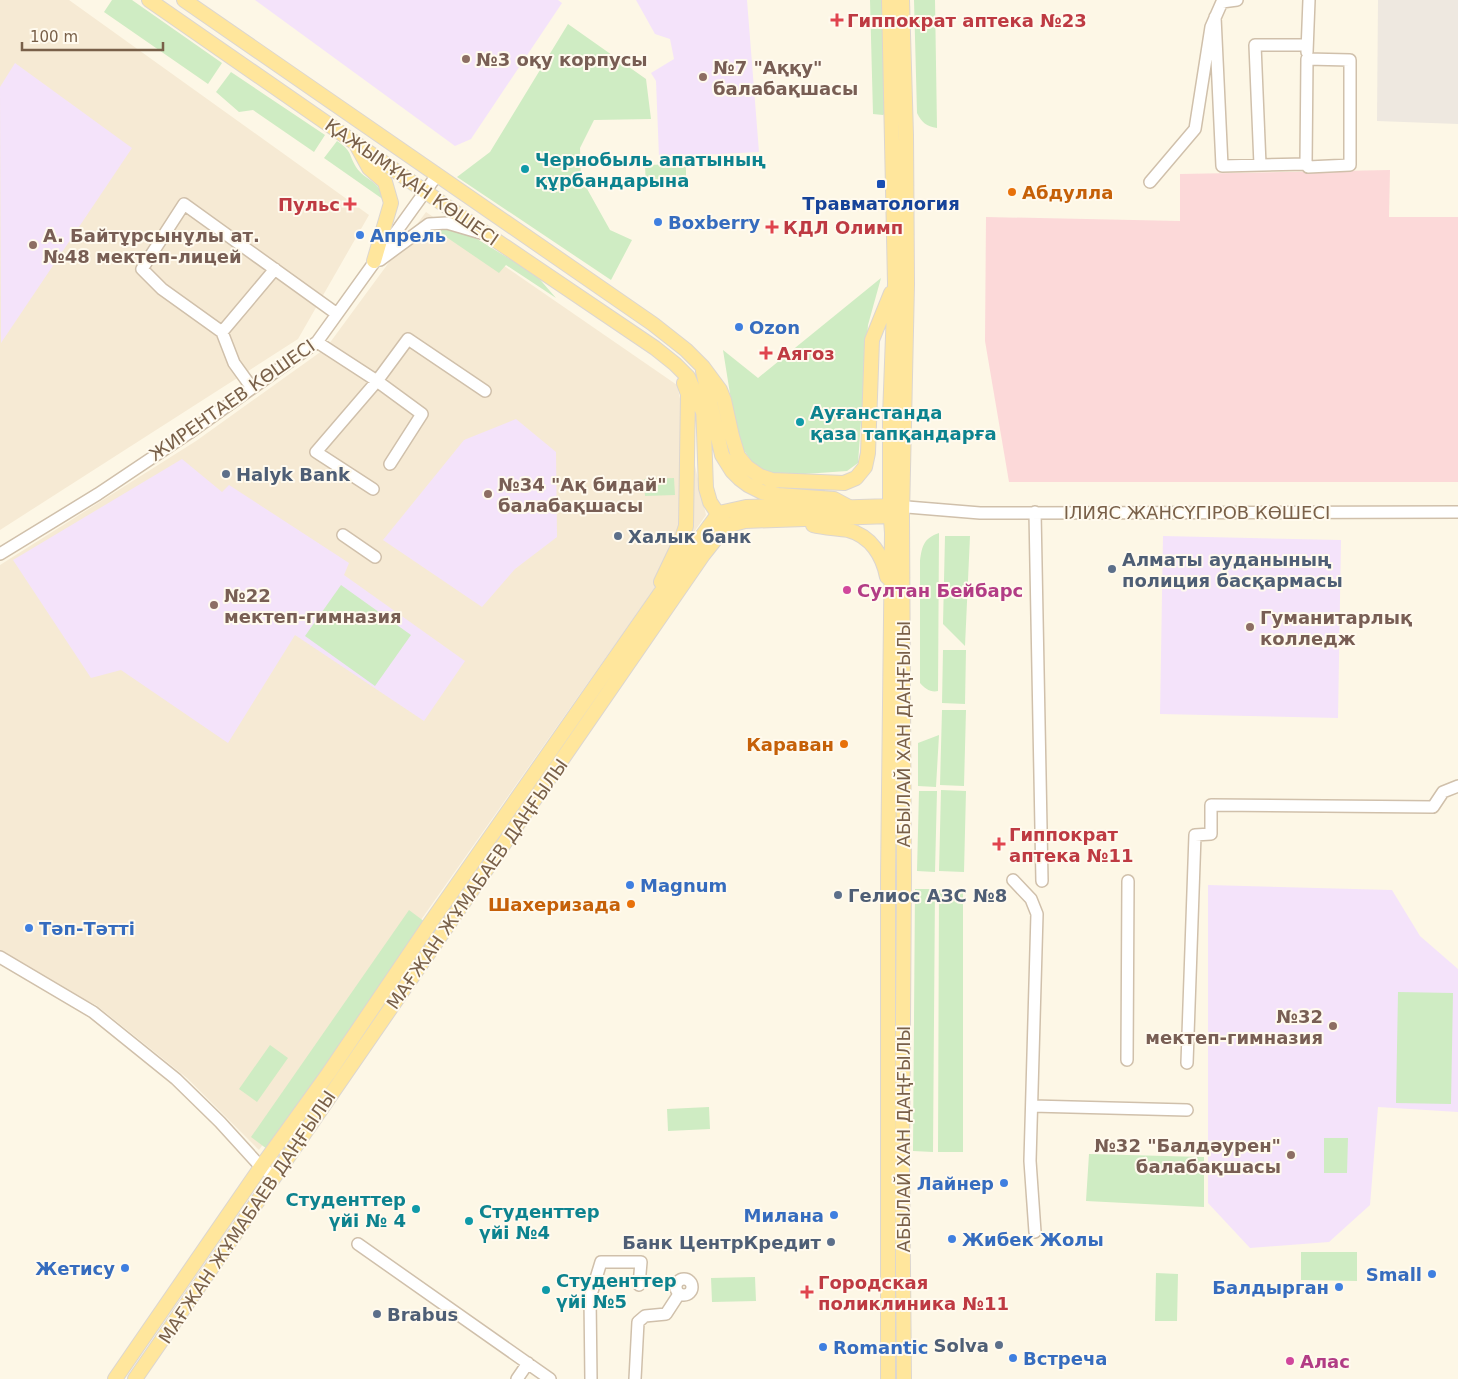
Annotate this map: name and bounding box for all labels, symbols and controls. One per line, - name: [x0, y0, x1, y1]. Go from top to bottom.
- place label: Гиппократ аптека №23: [847, 10, 1087, 31]
- marker: Гиппократ аптека №23: [831, 14, 843, 26]
- scale bar: [22, 20, 164, 52]
- text: 100 m: [30, 28, 78, 46]
- place label: №3 оқу корпусы: [476, 49, 648, 70]
- marker: №3 оқу корпусы: [460, 53, 472, 65]
- place label: №7 "Аққу" балабақшасы: [713, 57, 858, 99]
- marker: №7 "Аққу" балабақшасы: [697, 71, 709, 83]
- street label: ҚАЖЫМҰҚАН КӨШЕСІ: [321, 114, 503, 250]
- place label: Чернобыль апатының құрбандарына: [535, 149, 766, 191]
- marker: Чернобыль апатының құрбандарына: [519, 163, 531, 175]
- marker: Травматология: [875, 178, 887, 190]
- place label: Абдулла: [1022, 182, 1113, 203]
- marker: Абдулла: [1006, 186, 1018, 198]
- place label: Травматология: [802, 193, 960, 214]
- place label: Пульс: [278, 194, 340, 215]
- marker: Пульс: [344, 198, 356, 210]
- place label: Boxberry: [668, 212, 761, 233]
- marker: Boxberry: [652, 216, 664, 228]
- place label: КДЛ Олимп: [783, 217, 903, 238]
- marker: КДЛ Олимп: [765, 220, 779, 234]
- place label: А. Байтұрсынұлы ат. №48 мектеп-лицей: [43, 225, 260, 267]
- place label: Апрель: [370, 225, 446, 246]
- marker: Апрель: [354, 229, 366, 241]
- marker: А. Байтұрсынұлы ат. №48 мектеп-лицей: [27, 239, 39, 251]
- place label: Ozon: [749, 317, 800, 338]
- marker: Ozon: [733, 321, 745, 333]
- street label: ЖИРЕНТАЕВ КӨШЕСІ: [145, 335, 319, 465]
- place label: Аягоз: [777, 343, 835, 364]
- marker: Аягоз: [759, 346, 773, 360]
- place label: Ауғанстанда қаза тапқандарға: [810, 402, 997, 444]
- marker: Ауғанстанда қаза тапқандарға: [794, 416, 806, 428]
- place label: Halyk Bank: [236, 464, 351, 485]
- marker: Halyk Bank: [220, 468, 232, 480]
- place label: №34 "Ақ бидай" балабақшасы: [498, 474, 667, 516]
- marker: №34 "Ақ бидай" балабақшасы: [482, 488, 494, 500]
- street label: ІЛИЯС ЖАНСҮГІРОВ КӨШЕСІ: [1064, 502, 1330, 523]
- place label: Халык банк: [628, 526, 751, 547]
- marker: Халык банк: [612, 530, 624, 542]
- place label: Алматы ауданының полиция басқармасы: [1122, 549, 1343, 591]
- marker: Алматы ауданының полиция басқармасы: [1106, 563, 1118, 575]
- place label: Султан Бейбарс: [857, 580, 1023, 601]
- marker: Султан Бейбарс: [841, 584, 853, 596]
- place label: №22 мектеп-гимназия: [224, 585, 402, 627]
- marker: №22 мектеп-гимназия: [208, 599, 220, 611]
- place label: Гуманитарлық колледж: [1260, 607, 1412, 649]
- street label: АБЫЛАЙ ХАН ДАҢҒЫЛЫ: [893, 621, 914, 847]
- marker: Гуманитарлық колледж: [1244, 621, 1256, 633]
- place label: Караван: [746, 734, 834, 755]
- marker: Караван: [838, 738, 850, 750]
- street label: МАҒЖАН ЖҰМАБАЕВ ДАҢҒЫЛЫ: [382, 755, 572, 1013]
- place label: Гиппократ аптека №11: [1009, 824, 1134, 866]
- marker: Гиппократ аптека №11: [993, 838, 1005, 850]
- place label: Magnum: [640, 875, 727, 896]
- marker: Magnum: [624, 879, 636, 891]
- place label: Гелиос АЗС №8: [848, 885, 1007, 906]
- marker: Гелиос АЗС №8: [832, 889, 844, 901]
- place label: Шахеризада: [488, 894, 621, 915]
- marker: Шахеризада: [625, 898, 637, 910]
- place label: Тәп-Тәтті: [39, 918, 135, 939]
- marker: Тәп-Тәтті: [23, 922, 35, 934]
- place label: №32 мектеп-гимназия: [1145, 1006, 1323, 1048]
- marker: №32 мектеп-гимназия: [1327, 1020, 1339, 1032]
- street label: АБЫЛАЙ ХАН ДАҢҒЫЛЫ: [893, 1026, 914, 1252]
- street label: МАҒЖАН ЖҰМАБАЕВ ДАҢҒЫЛЫ: [154, 1087, 340, 1347]
- place label: №32 "Балдәурен" балабақшасы: [1094, 1135, 1281, 1177]
- marker: №32 "Балдәурен" балабақшасы: [1285, 1149, 1297, 1161]
- place label: Лайнер: [917, 1173, 994, 1194]
- marker: Лайнер: [998, 1177, 1010, 1189]
- place label: Студенттер үйі № 4: [285, 1189, 406, 1231]
- place label: Студенттер үйі №4: [479, 1201, 600, 1243]
- marker: Студенттер үйі № 4: [410, 1203, 422, 1215]
- place label: Милана: [744, 1205, 824, 1226]
- marker: Милана: [828, 1209, 840, 1221]
- marker: Студенттер үйі №4: [463, 1215, 475, 1227]
- place label: Жибек Жолы: [962, 1229, 1104, 1250]
- place label: Банк ЦентрКредит: [622, 1232, 822, 1253]
- marker: Жибек Жолы: [946, 1233, 958, 1245]
- marker: Банк ЦентрКредит: [825, 1236, 837, 1248]
- place label: Жетису: [35, 1258, 115, 1279]
- marker: Жетису: [119, 1262, 131, 1274]
- place label: Small: [1366, 1264, 1422, 1285]
- marker: Small: [1426, 1268, 1438, 1280]
- place label: Студенттер үйі №5: [556, 1270, 677, 1312]
- place label: Городская поликлиника №11: [818, 1272, 1009, 1314]
- place label: Балдырган: [1212, 1277, 1329, 1298]
- marker: Балдырган: [1333, 1281, 1345, 1293]
- marker: Студенттер үйі №5: [540, 1284, 552, 1296]
- marker: Городская поликлиника №11: [800, 1285, 814, 1299]
- place label: Brabus: [387, 1304, 458, 1325]
- marker: Brabus: [371, 1308, 383, 1320]
- place label: Solva: [934, 1335, 989, 1356]
- place label: Romantic: [833, 1337, 928, 1358]
- marker: Solva: [993, 1339, 1005, 1351]
- marker: Romantic: [817, 1341, 829, 1353]
- place label: Встреча: [1023, 1348, 1107, 1369]
- place label: Алас: [1300, 1351, 1350, 1372]
- marker: Встреча: [1007, 1352, 1019, 1364]
- marker: Алас: [1284, 1355, 1296, 1367]

